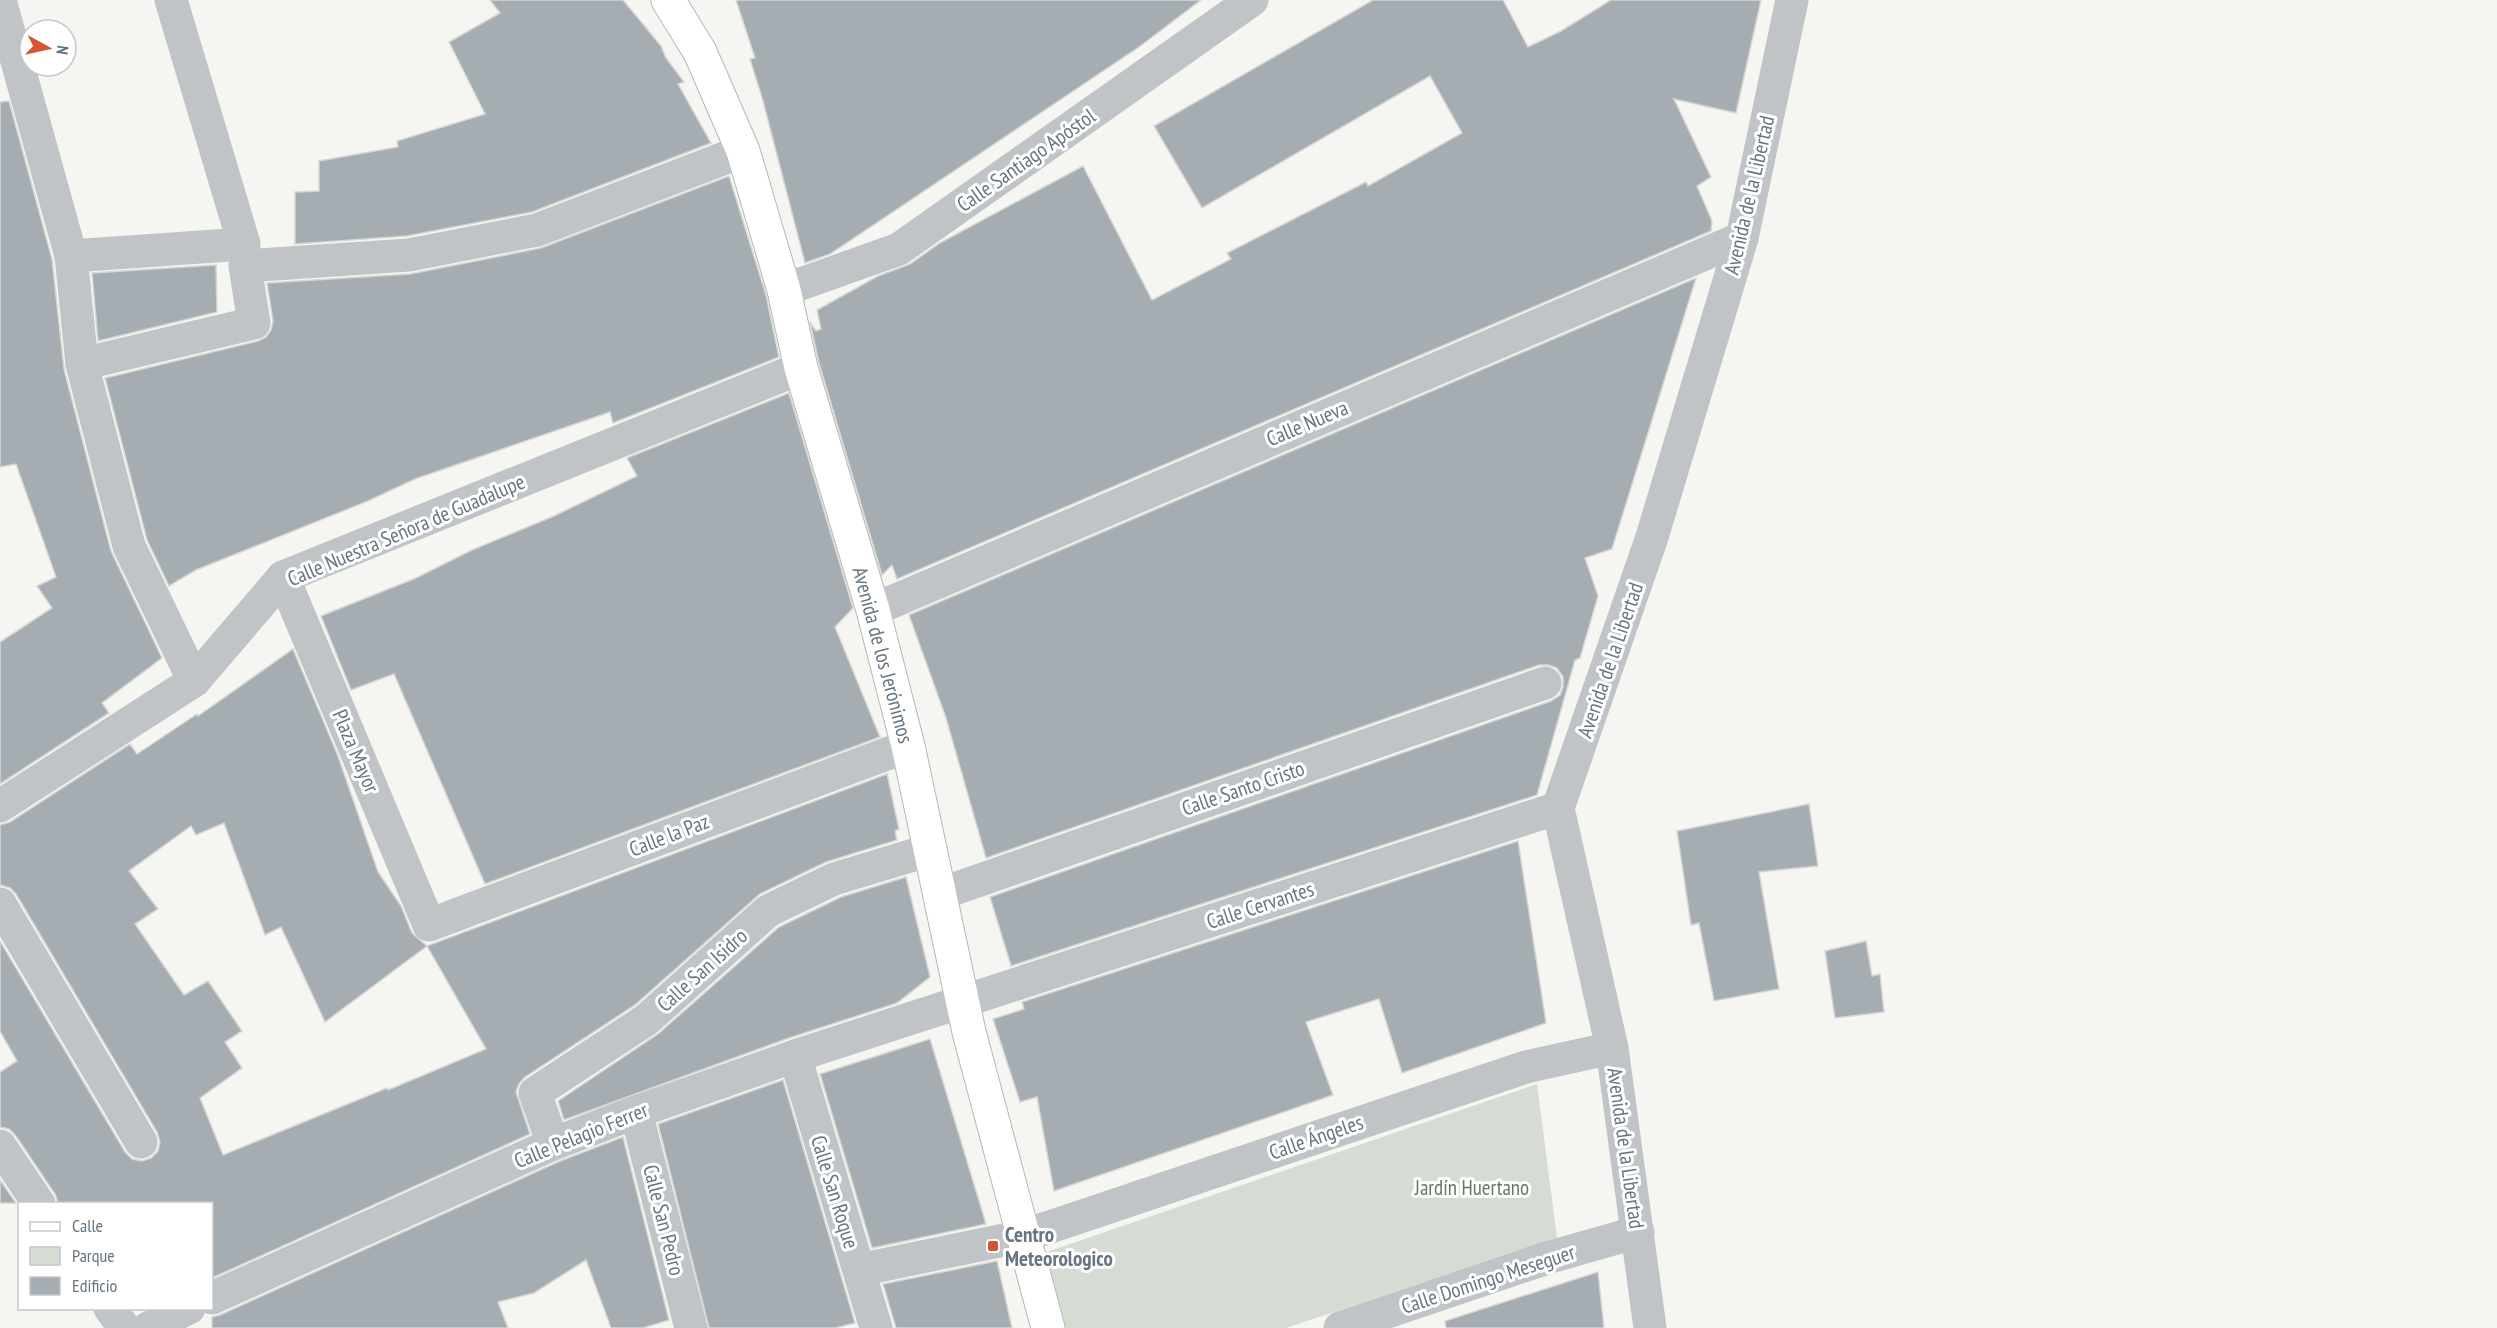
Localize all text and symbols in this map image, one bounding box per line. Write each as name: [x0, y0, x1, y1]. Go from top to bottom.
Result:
north arrow: [18, 18, 78, 78]
text: N: [52, 44, 73, 56]
street label: Calle Santiago Apóstol: [952, 102, 1101, 218]
street label: Avenida de la Libertad: [1718, 113, 1780, 277]
street label: Calle Nueva: [1262, 394, 1352, 452]
street label: Calle Nuestra Señora de Guadalupe: [283, 468, 529, 592]
street label: Avenida de los Jerónimos: [846, 564, 920, 746]
street label: Avenida de la Libertad: [1571, 579, 1649, 741]
street label: Plaza Mayor: [326, 705, 386, 797]
street label: Calle Santo Cristo: [1178, 754, 1308, 822]
street label: Calle la Paz: [625, 807, 713, 863]
street label: Calle Cervantes: [1203, 875, 1317, 935]
street label: Calle San Isidro: [651, 922, 753, 1018]
street label: Avenida de la Libertad: [1601, 1066, 1651, 1230]
street label: Calle Pelagio Ferrer: [510, 1096, 652, 1174]
street label: Calle Ángeles: [1265, 1108, 1367, 1166]
street label: Calle San Roque: [805, 1132, 865, 1252]
street label: Calle San Pedro: [637, 1162, 691, 1278]
park label: Jardín Huertano: [1414, 1174, 1529, 1201]
legend: [18, 1202, 213, 1310]
text: Calle: [72, 1214, 103, 1237]
place label: Centro Meteorologico: [1005, 1221, 1113, 1272]
street label: Calle Domingo Meseguer: [1398, 1238, 1579, 1320]
marker: Centro Meteorologico: [986, 1239, 1000, 1253]
text: Parque: [72, 1244, 115, 1267]
text: Edificio: [72, 1274, 118, 1297]

